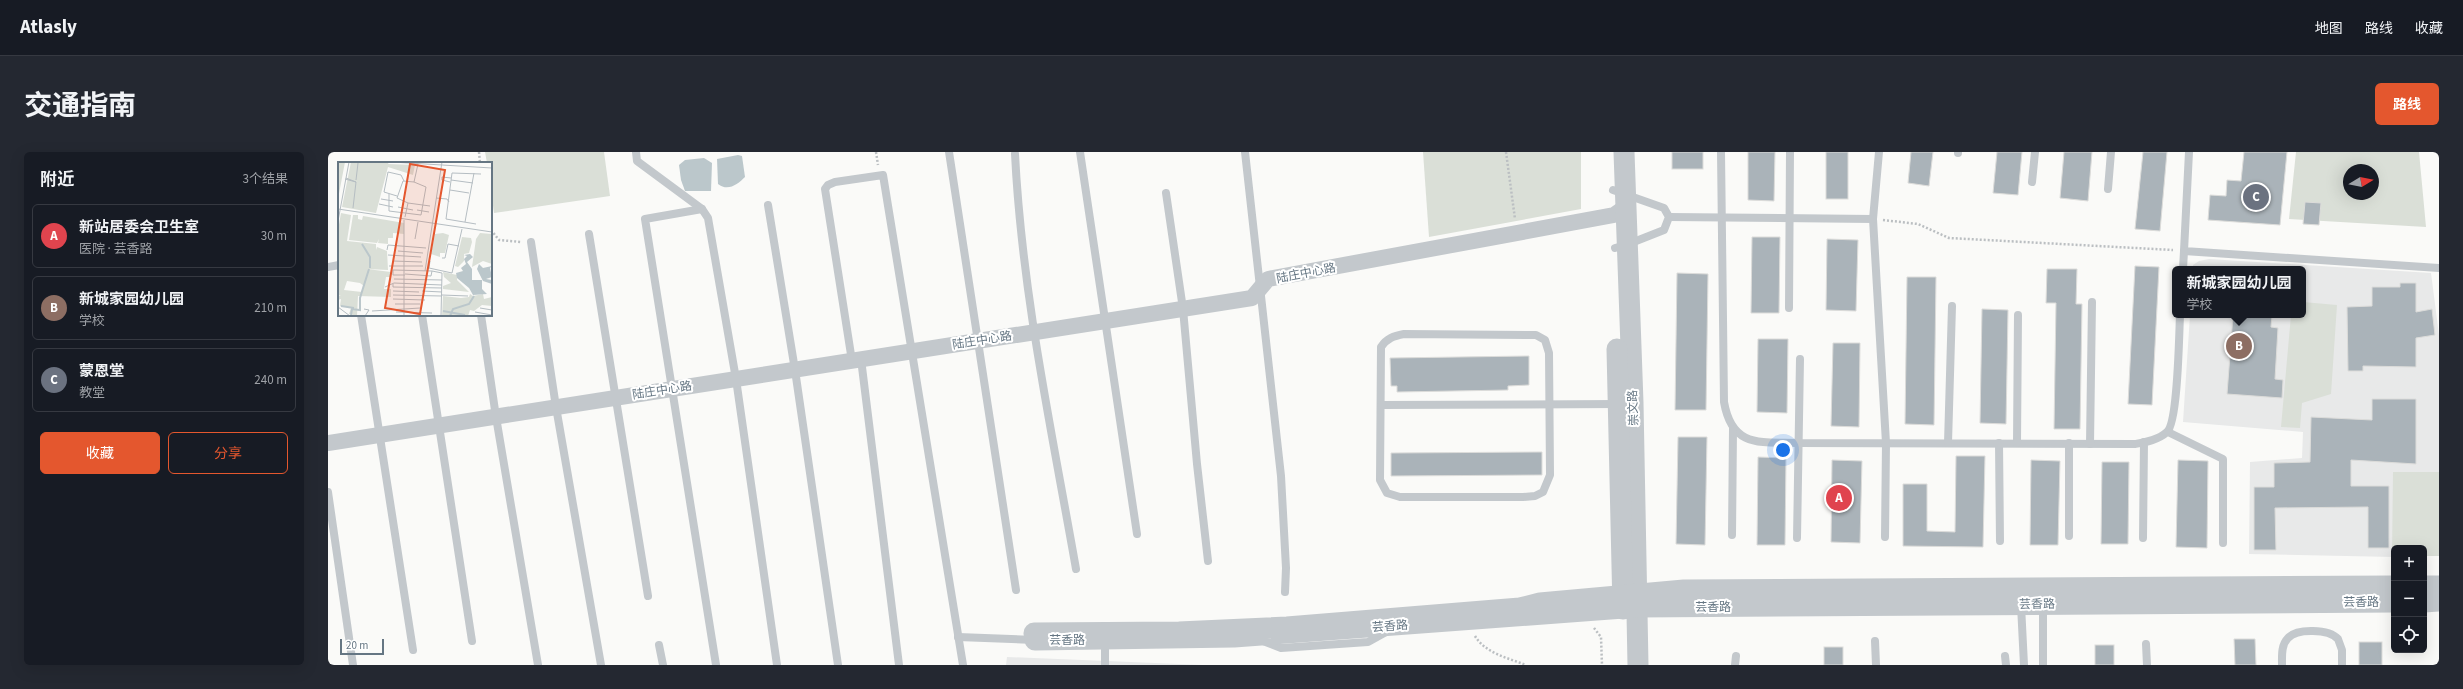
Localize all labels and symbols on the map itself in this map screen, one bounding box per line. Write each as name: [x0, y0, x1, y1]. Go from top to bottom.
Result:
inset map: [338, 162, 492, 316]
north arrow: [2343, 164, 2379, 200]
pin: C: [2243, 182, 2269, 212]
street label: 陆庄中心路: [1275, 259, 1337, 288]
street label: 陆庄中心路: [951, 327, 1013, 354]
pin: B: [2226, 331, 2252, 361]
street label: 陆庄中心路: [631, 377, 693, 404]
street label: 崇文路: [1624, 390, 1643, 426]
your location: [1773, 440, 1793, 460]
pin: A: [1826, 483, 1852, 513]
street label: 芸香路: [2343, 594, 2379, 611]
street label: 芸香路: [2019, 596, 2055, 613]
street label: 芸香路: [1695, 599, 1731, 616]
street label: 芸香路: [1371, 617, 1409, 636]
street label: 芸香路: [1049, 632, 1085, 649]
scale bar: [340, 637, 384, 656]

